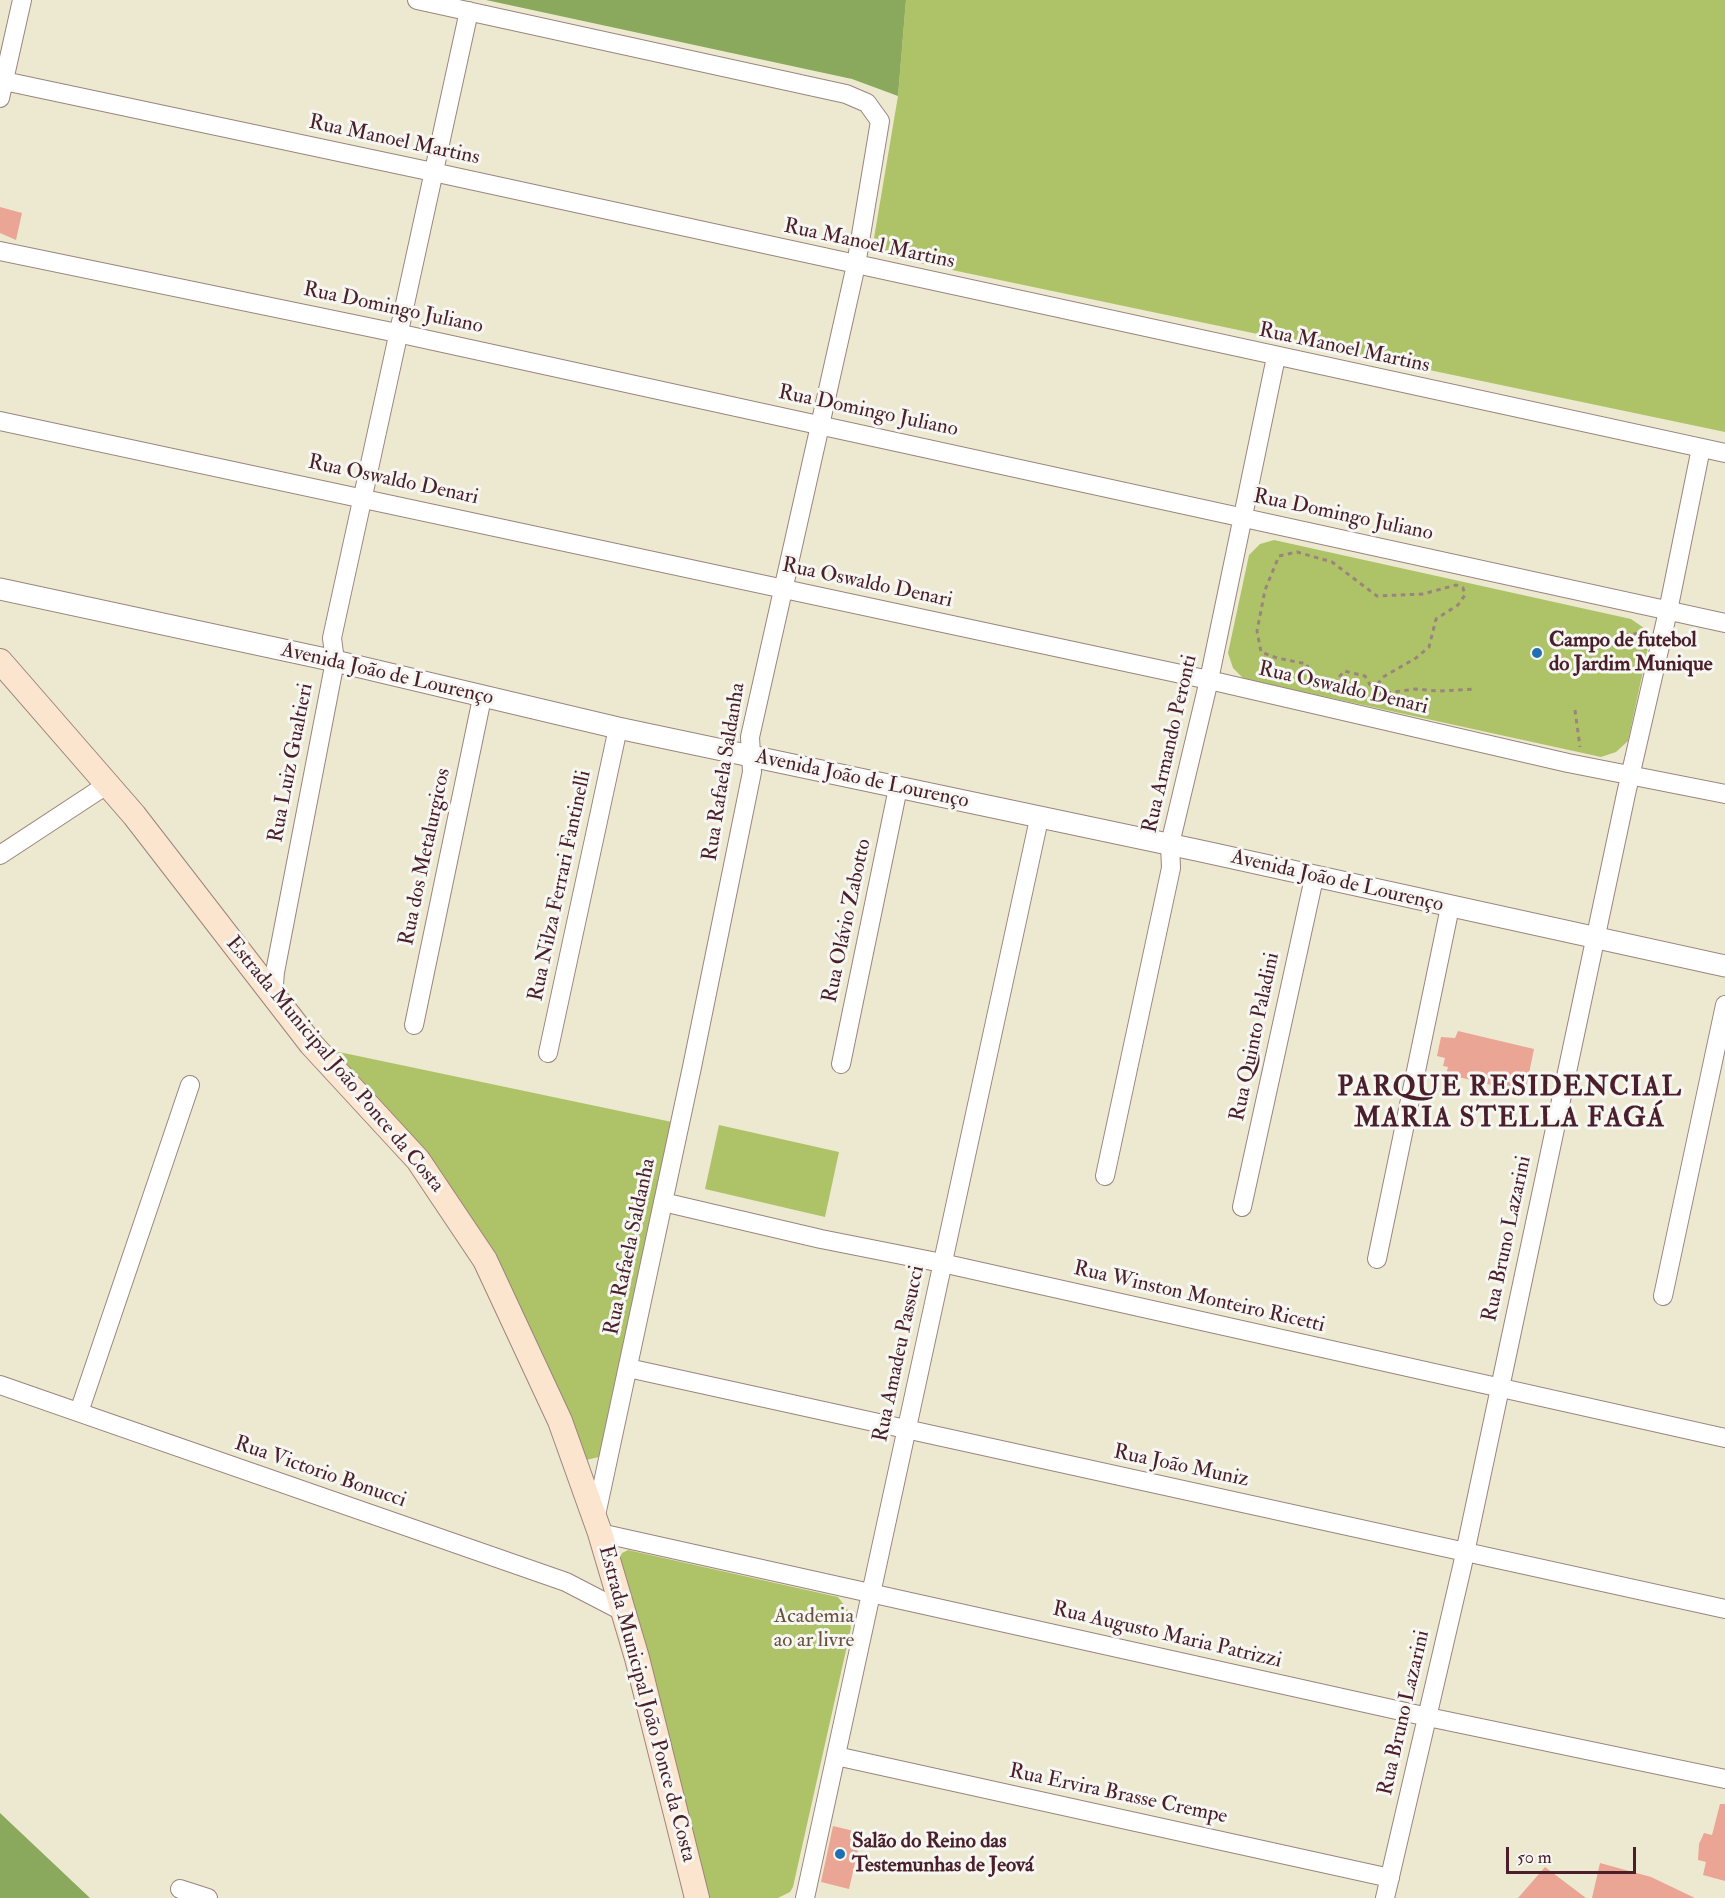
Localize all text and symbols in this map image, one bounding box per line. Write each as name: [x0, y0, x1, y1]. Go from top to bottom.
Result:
street label: Rua Manoel Martins: [306, 111, 482, 171]
street label: Rua Manoel Martins: [781, 215, 957, 275]
street label: Rua Domingo Juliano: [301, 278, 485, 340]
street label: Rua Manoel Martins: [1256, 319, 1432, 379]
street label: Rua Domingo Juliano: [776, 381, 960, 443]
street label: Rua Oswaldo Denari: [306, 451, 480, 511]
street label: Rua Domingo Juliano: [1251, 485, 1435, 547]
street label: Rua Oswaldo Denari: [780, 554, 954, 614]
place label: Campo de futebol do Jardim Munique: [1549, 628, 1713, 678]
street label: Avenida João de Lourenço: [278, 638, 496, 712]
marker: Campo de futebol do Jardim Munique: [1530, 646, 1544, 660]
street label: Rua Armando Peronti: [1138, 653, 1204, 835]
street label: Rua Oswaldo Denari: [1256, 657, 1430, 721]
street label: Rua Luiz Gualtieri: [264, 681, 320, 845]
street label: Rua Rafaela Saldanha: [698, 681, 752, 863]
street label: Avenida João de Lourenço: [753, 745, 971, 815]
street label: Rua dos Metalurgicos: [395, 766, 457, 948]
street label: Rua Nilza Ferrari Fantinelli: [524, 768, 598, 1004]
street label: Rua Olávio Zabotto: [818, 837, 878, 1005]
street label: Avenida João de Lourenço: [1228, 845, 1446, 919]
street label: Estrada Municipal João Ponce da Costa: [219, 932, 449, 1198]
street label: Rua Quinto Paladini: [1226, 950, 1286, 1124]
district label: PARQUE RESIDENCIAL MARIA STELLA FAGÁ: [1337, 1073, 1683, 1136]
street label: Rua Bruno Lazarini: [1478, 1154, 1538, 1324]
street label: Rua Rafaela Saldanha: [600, 1156, 662, 1338]
street label: Rua Winston Monteiro Ricetti: [1071, 1257, 1327, 1339]
street label: Rua Amadeu Passucci: [869, 1264, 931, 1444]
street label: Rua Victorio Bonucci: [231, 1432, 409, 1514]
street label: Rua João Muniz: [1111, 1440, 1251, 1494]
street label: Estrada Municipal João Ponce da Costa: [592, 1543, 700, 1865]
street label: Rua Augusto Maria Patrizzi: [1050, 1597, 1284, 1675]
park label: Academia ao ar livre: [774, 1604, 854, 1654]
street label: Rua Bruno Lazarini: [1374, 1628, 1436, 1798]
street label: Rua Ervira Brasse Crempe: [1007, 1760, 1229, 1830]
place label: Salão do Reino das Testemunhas de Jeová: [852, 1829, 1034, 1879]
scale bar: [1509, 1835, 1640, 1873]
text: 50 m: [1517, 1846, 1552, 1869]
marker: Salão do Reino das Testemunhas de Jeová: [833, 1847, 847, 1861]

